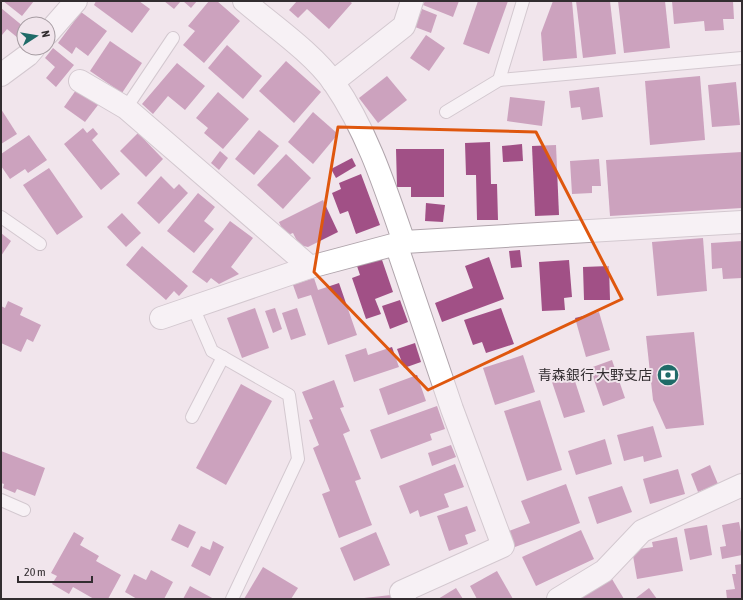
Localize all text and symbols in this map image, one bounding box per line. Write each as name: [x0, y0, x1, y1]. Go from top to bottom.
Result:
north arrow: [16, 16, 56, 56]
text: N: [39, 29, 52, 38]
bank icon: 青森銀行 大野支店: [655, 362, 681, 388]
place label: 青森銀行 大野支店: [538, 367, 652, 383]
scale bar: [18, 558, 92, 584]
text: 20 m: [24, 565, 46, 579]

